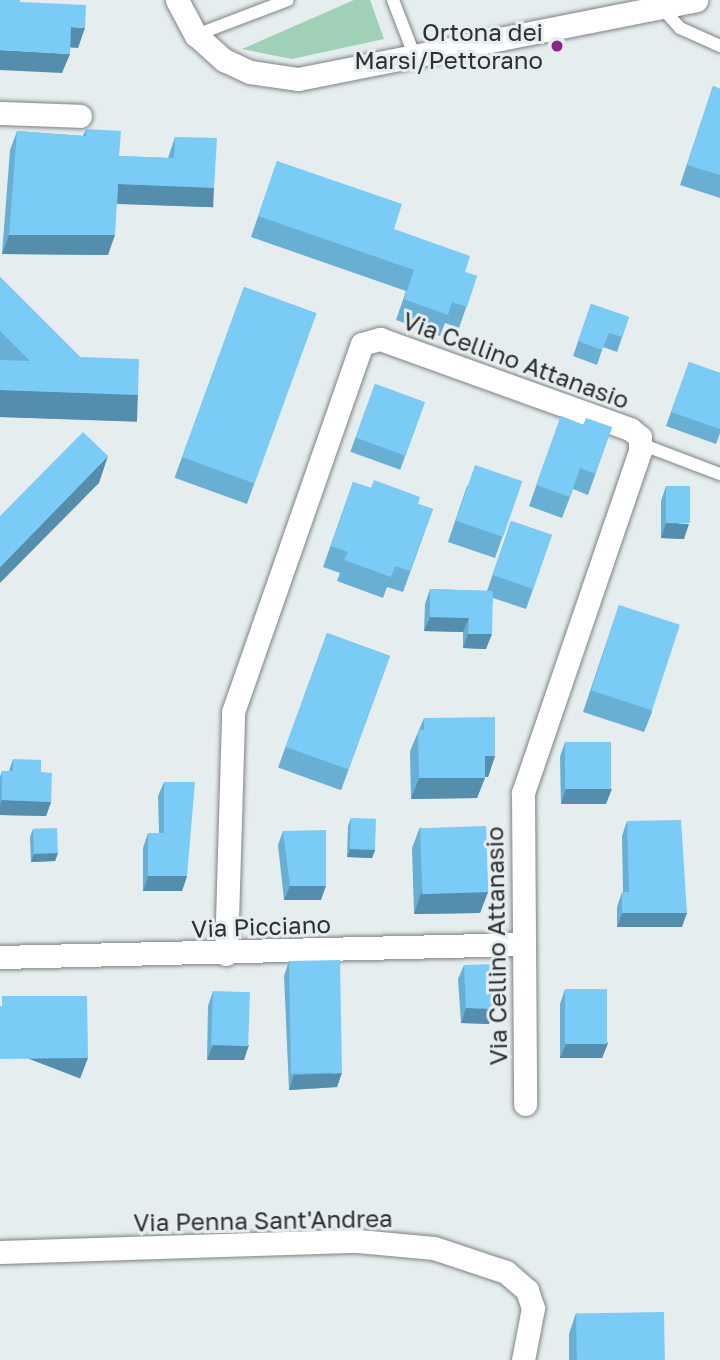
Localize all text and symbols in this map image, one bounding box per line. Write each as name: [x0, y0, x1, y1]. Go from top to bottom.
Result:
place label: Ortona dei Marsi/Pettorano: [354, 18, 543, 74]
marker: Ortona dei Marsi/Pettorano: [549, 38, 565, 54]
street label: Via Cellino Attanasio: [399, 306, 633, 414]
street label: Via Cellino Attanasio: [480, 826, 512, 1066]
street label: Via Picciano: [191, 909, 331, 943]
street label: Via Penna Sant'Andrea: [133, 1203, 393, 1237]

